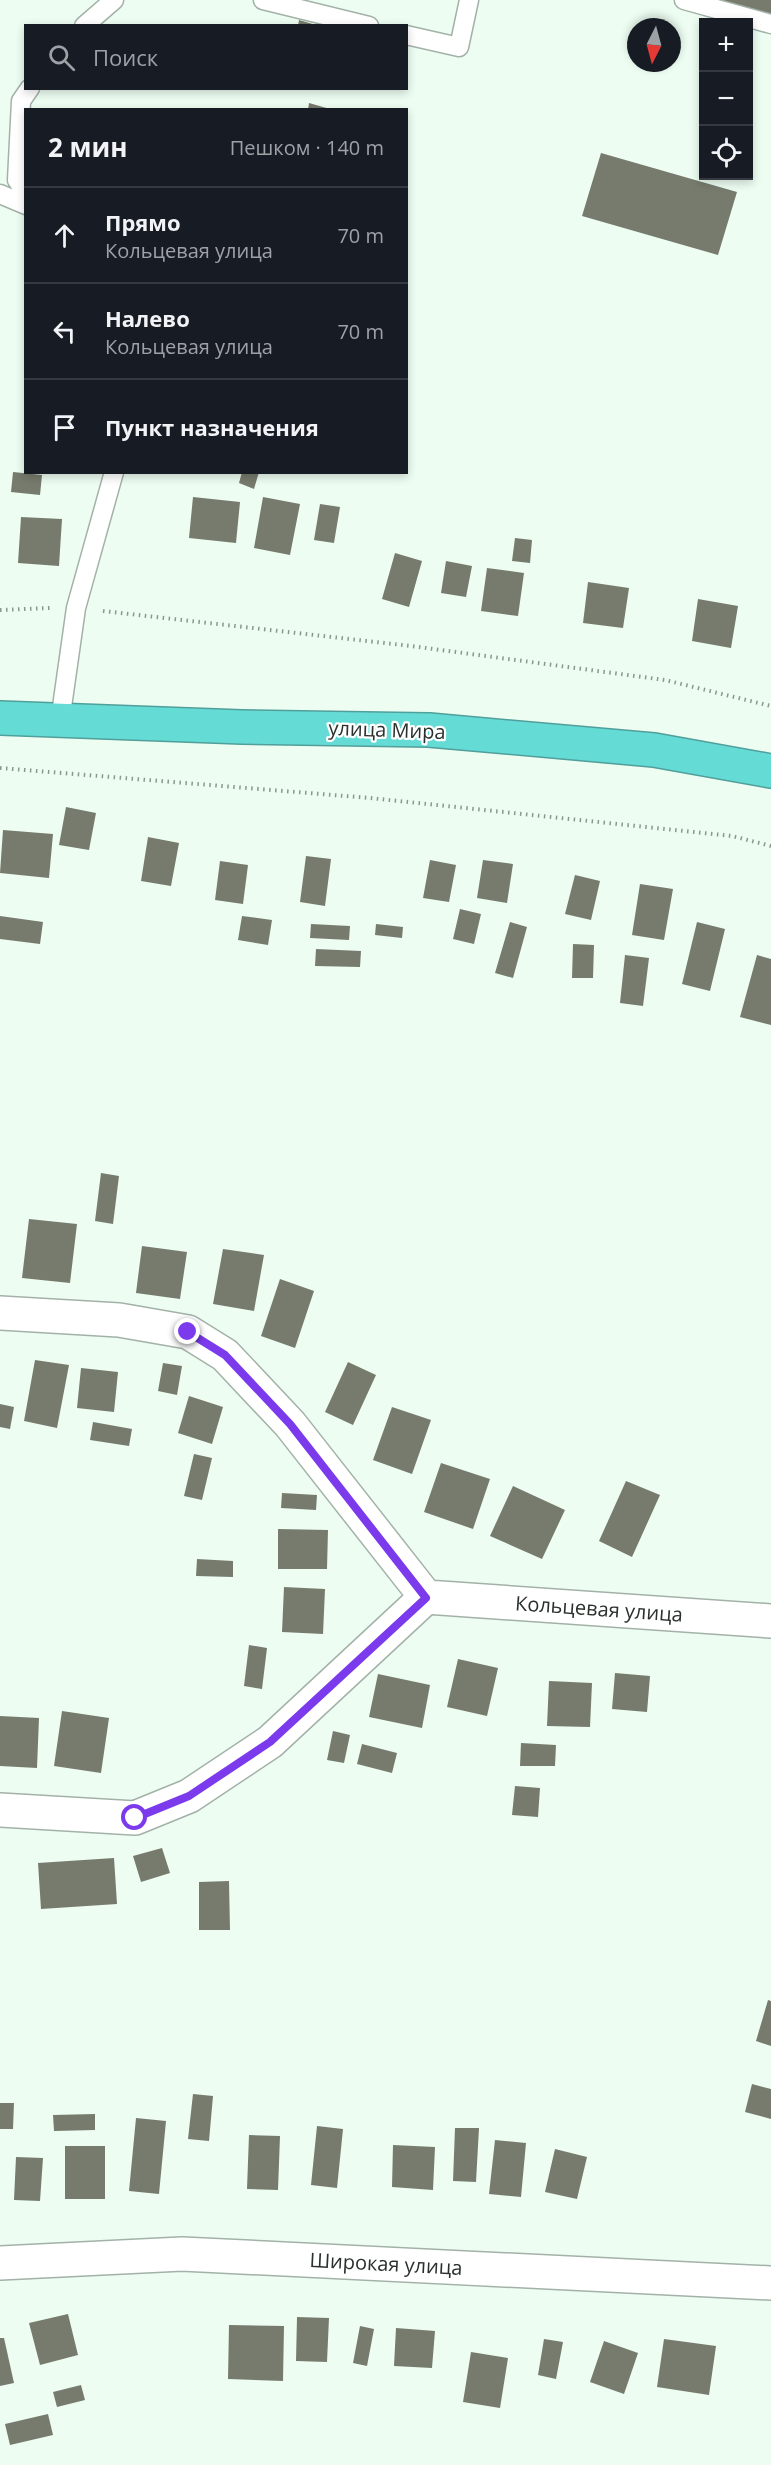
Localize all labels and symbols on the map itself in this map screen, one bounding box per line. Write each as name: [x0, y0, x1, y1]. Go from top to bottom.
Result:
north arrow: [627, 18, 681, 72]
street label: улица Мира: [328, 714, 446, 745]
route end: [174, 1318, 200, 1344]
street label: Кольцевая улица: [514, 1589, 684, 1628]
route start: [121, 1804, 147, 1830]
street label: Широкая улица: [309, 2246, 463, 2281]

